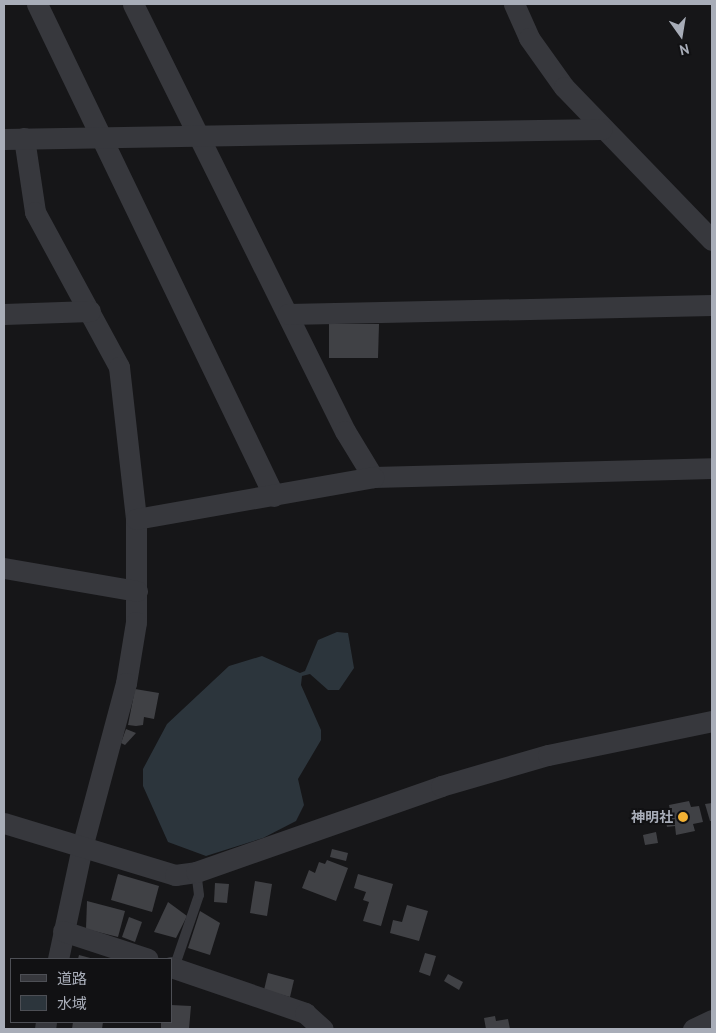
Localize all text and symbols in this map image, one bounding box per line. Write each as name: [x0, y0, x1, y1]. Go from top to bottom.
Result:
north arrow: [656, 10, 706, 60]
text: N: [678, 40, 691, 59]
place label: 神明社: [631, 809, 673, 825]
marker: 神明社: [677, 811, 689, 823]
legend: [10, 958, 172, 1023]
text: 道路: [57, 969, 87, 988]
text: 水域: [57, 994, 87, 1013]

